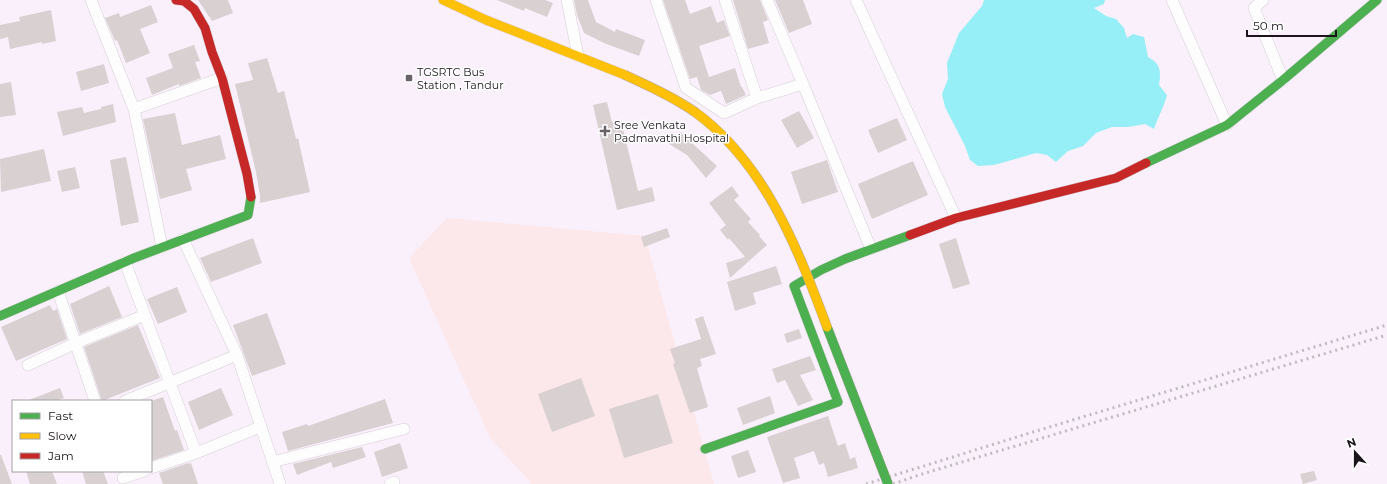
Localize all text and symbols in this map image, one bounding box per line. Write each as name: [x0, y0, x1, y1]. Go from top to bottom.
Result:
scale bar: [1247, 12, 1336, 38]
text: 50 m: [1253, 18, 1284, 33]
place label: TGSRTC Bus Station , Tandur: [417, 65, 504, 92]
marker: TGSRTC Bus Station , Tandur: [404, 73, 414, 83]
place label: Sree Venkata Padmavathi Hospital: [614, 118, 729, 145]
marker: Sree Venkata Padmavathi Hospital: [599, 125, 611, 137]
legend: [12, 400, 152, 472]
text: Fast: [48, 408, 73, 423]
text: Slow: [48, 428, 77, 443]
north arrow: [1335, 432, 1375, 472]
text: N: [1345, 435, 1358, 451]
text: Jam: [47, 448, 74, 463]

